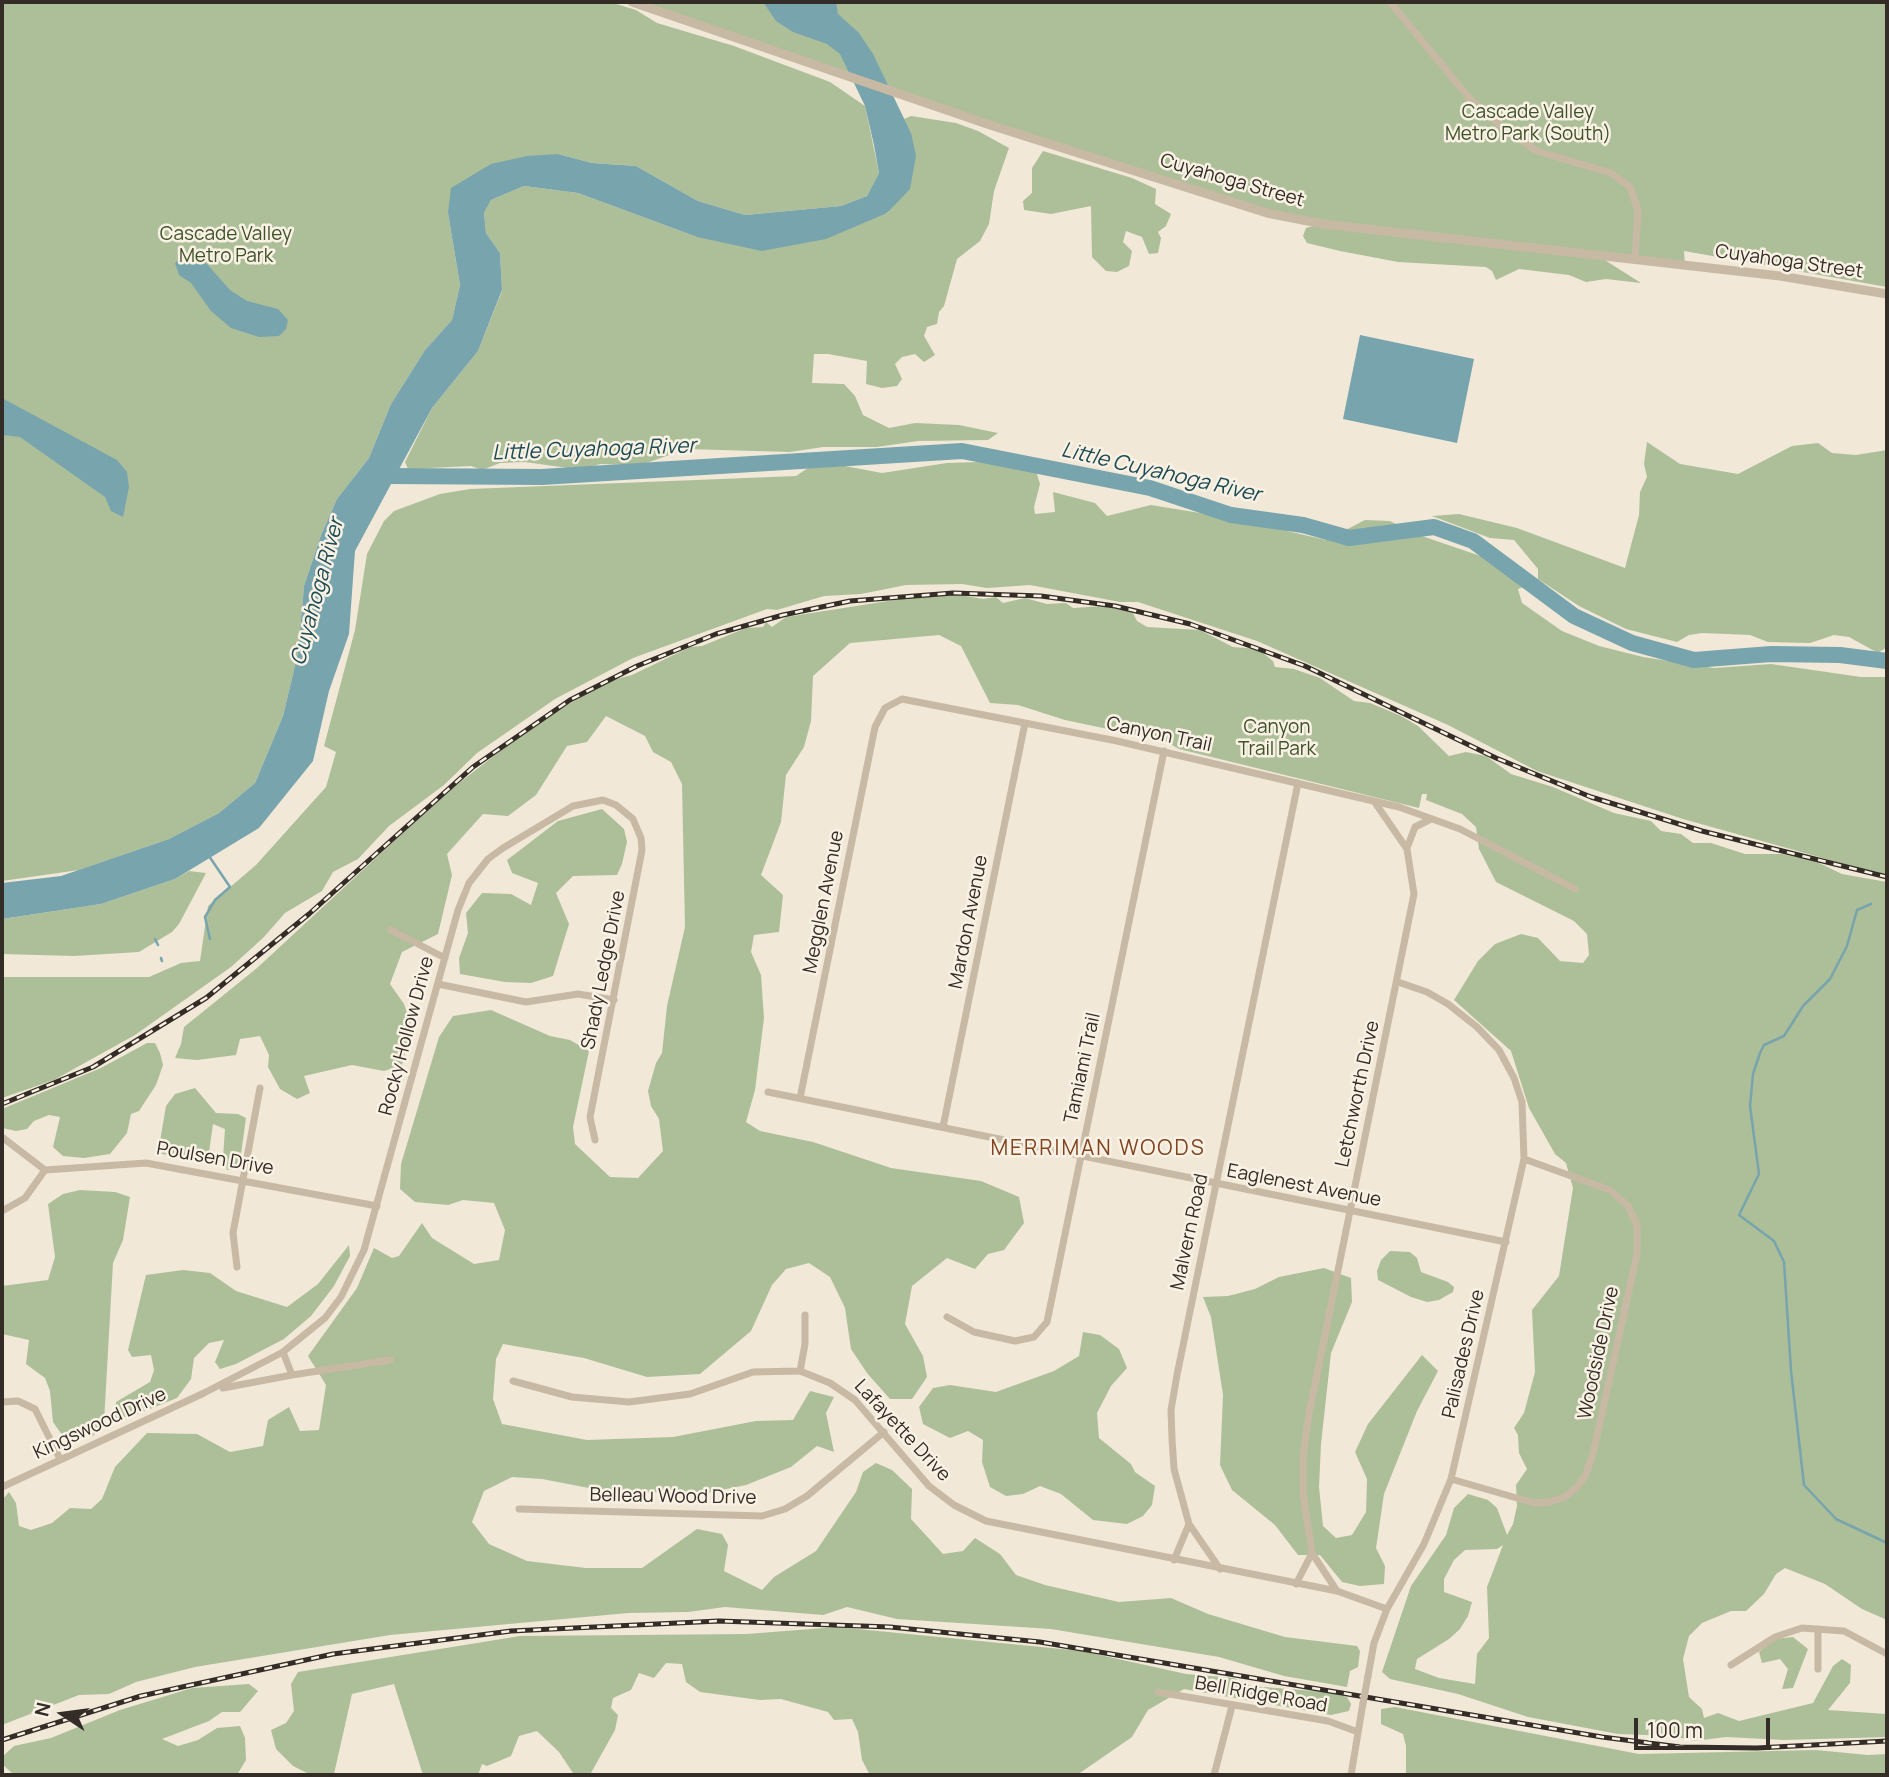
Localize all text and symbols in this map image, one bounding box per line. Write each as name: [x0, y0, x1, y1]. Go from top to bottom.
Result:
park label: Cascade Valley Metro Park (South): [1445, 102, 1611, 146]
street label: Cuyahoga Street: [1157, 150, 1307, 212]
park label: Cascade Valley Metro Park: [160, 224, 292, 268]
street label: Cuyahoga Street: [1714, 240, 1864, 284]
water label: Little Cuyahoga River: [492, 434, 696, 466]
water label: Little Cuyahoga River: [1059, 438, 1263, 508]
water label: Cuyahoga River: [286, 516, 350, 668]
street label: Canyon Trail: [1104, 713, 1214, 757]
park label: Canyon Trail Park: [1238, 717, 1316, 761]
street label: Megglen Avenue: [799, 829, 849, 975]
street label: Mardon Avenue: [945, 853, 993, 991]
street label: Shady Ledge Drive: [577, 889, 631, 1051]
street label: Rocky Hollow Drive: [375, 954, 439, 1118]
street label: Tamiami Trail: [1060, 1011, 1106, 1125]
street label: Letchworth Drive: [1331, 1019, 1385, 1169]
district label: MERRIMAN WOODS: [992, 1136, 1204, 1162]
street label: Poulsen Drive: [155, 1137, 275, 1181]
street label: Eaglenest Avenue: [1225, 1160, 1383, 1212]
street label: Malvern Road: [1167, 1172, 1213, 1292]
street label: Woodside Drive: [1574, 1284, 1624, 1422]
street label: Palisades Drive: [1438, 1287, 1490, 1421]
street label: Lafayette Drive: [849, 1375, 955, 1487]
street label: Kingswood Drive: [30, 1383, 170, 1465]
street label: Belleau Wood Drive: [589, 1484, 757, 1510]
street label: Bell Ridge Road: [1193, 1672, 1329, 1718]
north arrow: [28, 1679, 98, 1749]
text: N: [28, 1700, 57, 1719]
scale bar: [1637, 1704, 1773, 1748]
text: 100 m: [1647, 1716, 1703, 1744]

